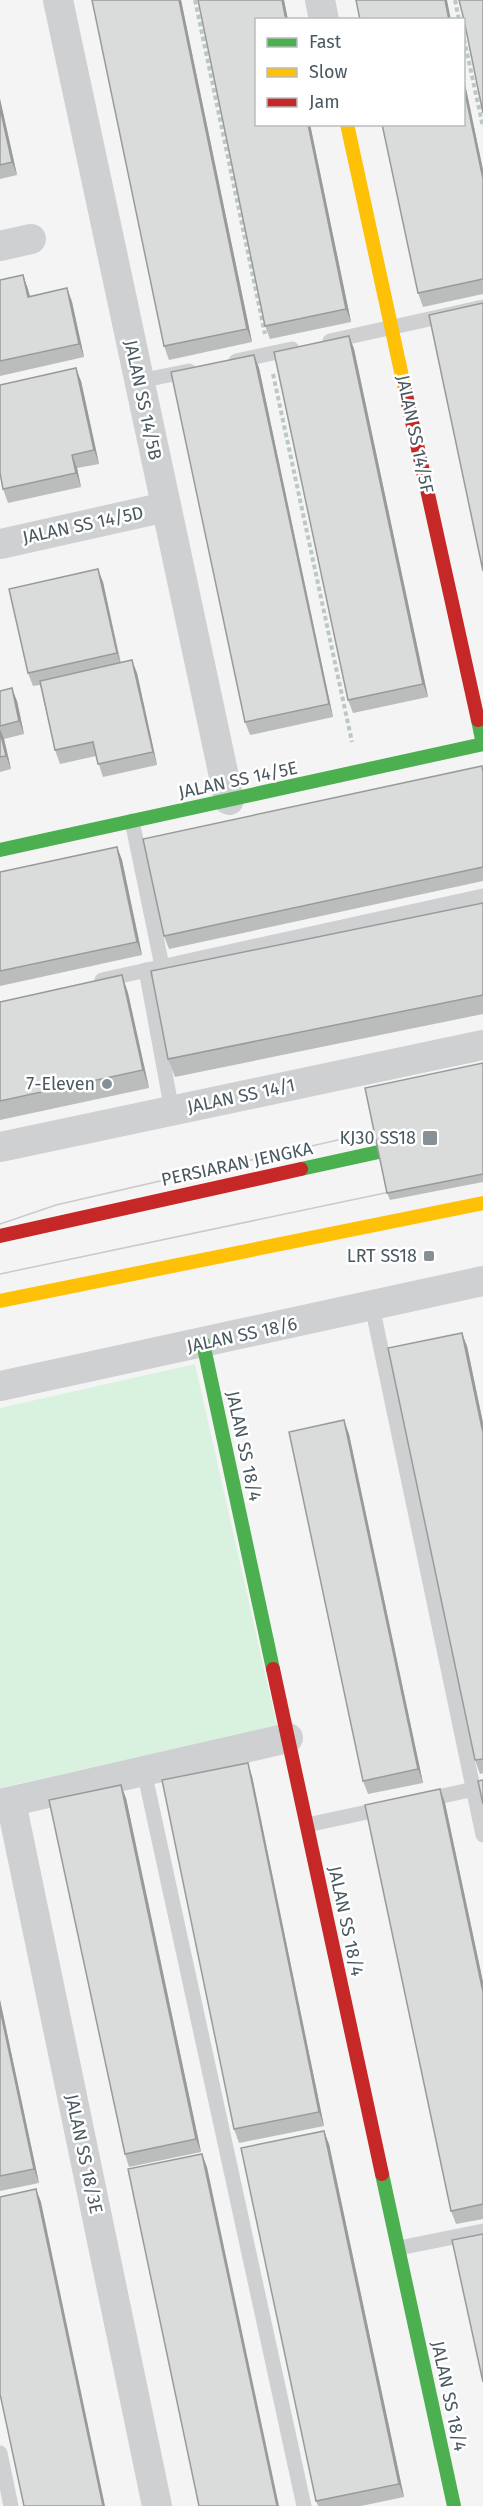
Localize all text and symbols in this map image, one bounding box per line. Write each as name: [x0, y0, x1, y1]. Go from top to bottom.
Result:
legend: [255, 18, 465, 126]
text: Fast: [309, 31, 342, 53]
text: Slow: [309, 61, 348, 83]
text: Jam: [309, 91, 340, 113]
street label: JALAN SS 14/5B: [120, 338, 166, 462]
street label: JALAN SS 14/5F: [392, 373, 438, 495]
street label: JALAN SS 14/5D: [21, 501, 145, 549]
street label: JALAN SS 14/5E: [177, 757, 299, 803]
place label: 7-Eleven: [26, 1073, 95, 1095]
street label: JALAN SS 14/1: [185, 1074, 297, 1118]
marker: 7-Eleven: [100, 1077, 114, 1091]
place label: KJ30 SS18: [340, 1127, 416, 1149]
marker: KJ30 SS18: [421, 1129, 439, 1147]
street label: PERSIARAN JENGKA: [159, 1137, 315, 1191]
place label: LRT SS18: [347, 1245, 417, 1267]
marker: LRT SS18: [422, 1249, 436, 1263]
street label: JALAN SS 18/6: [185, 1313, 299, 1357]
street label: JALAN SS 18/4: [222, 1389, 266, 1504]
street label: JALAN SS 18/4: [324, 1864, 368, 1979]
street label: JALAN SS 18/3E: [61, 2092, 107, 2216]
street label: JALAN SS 18/4: [427, 2339, 471, 2454]

